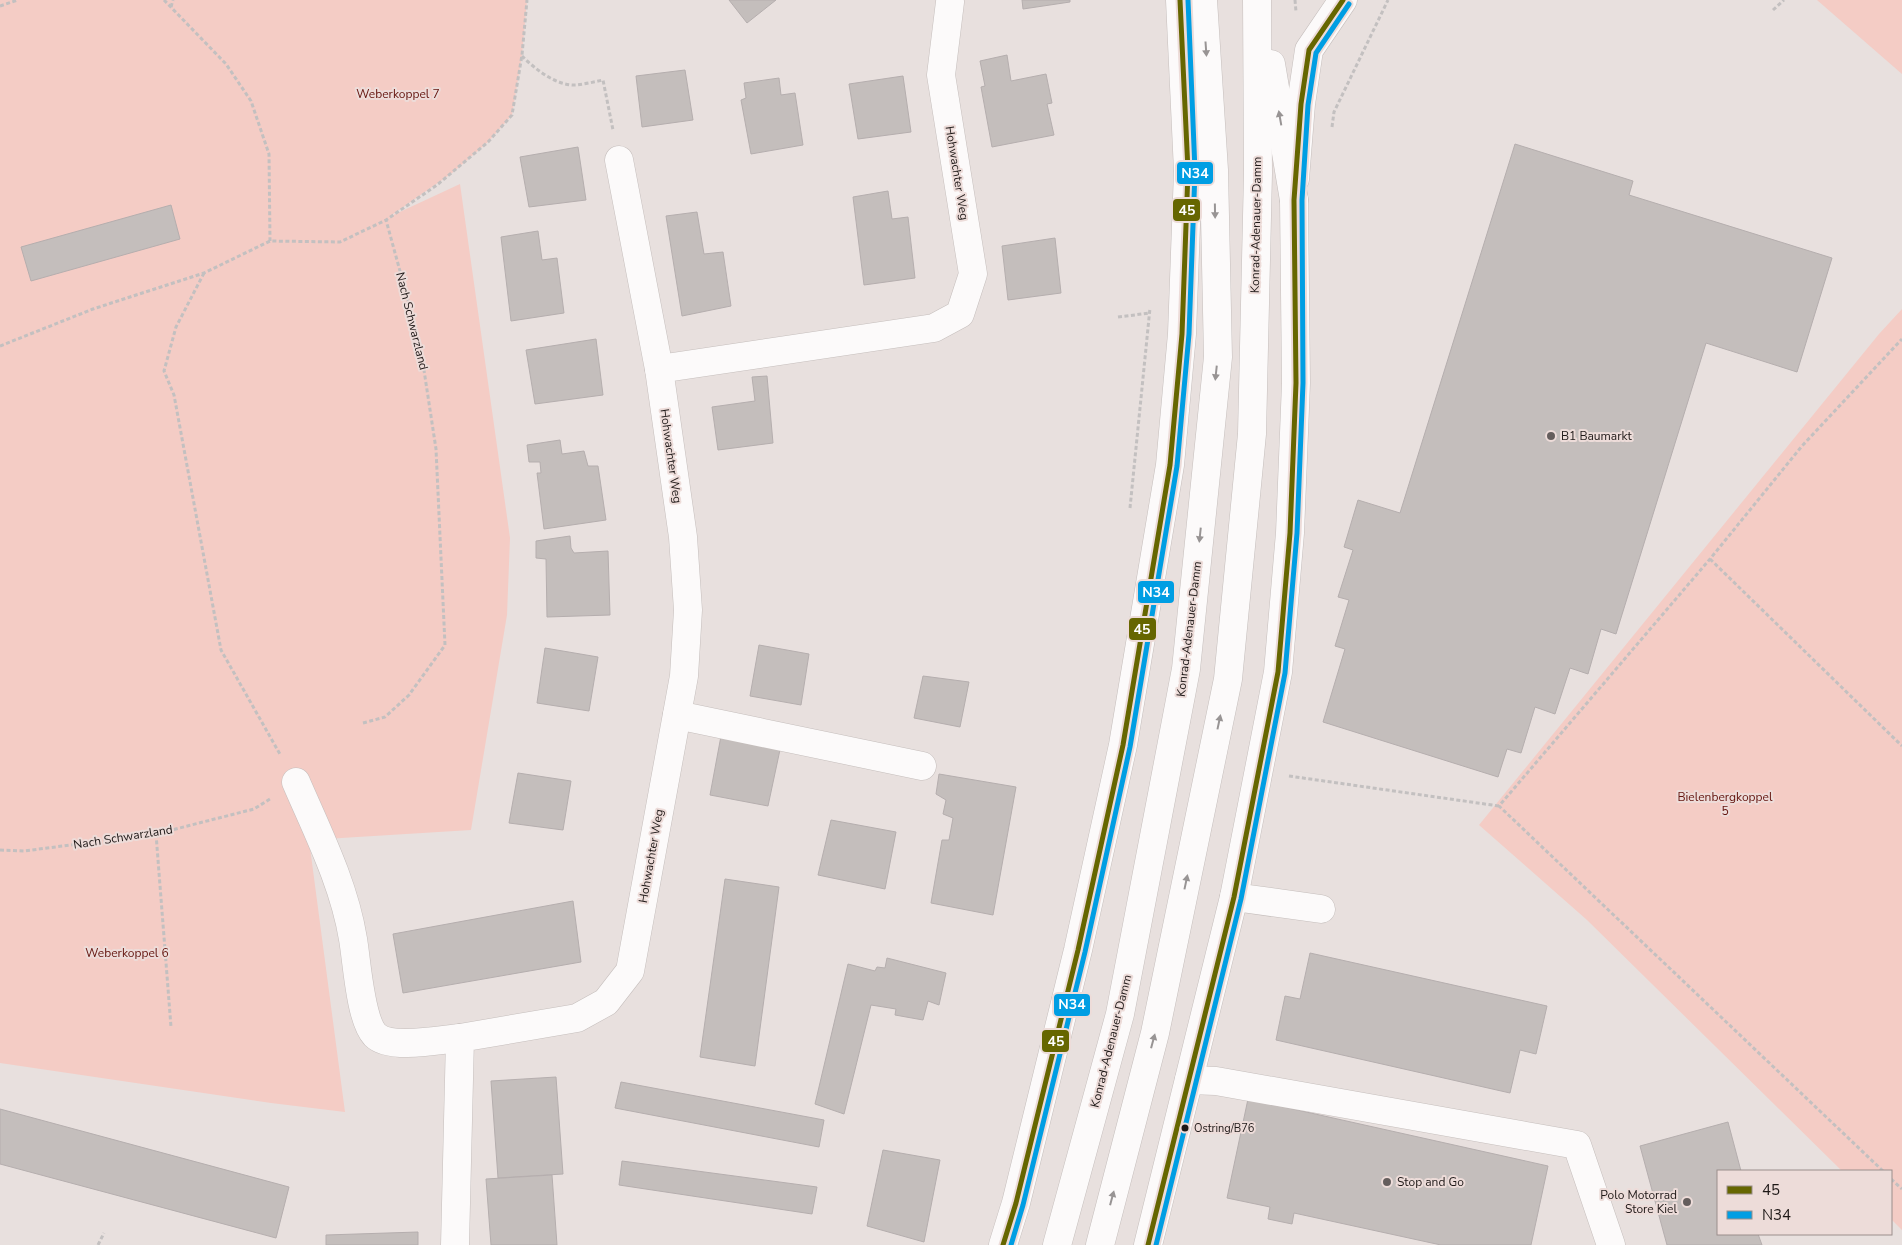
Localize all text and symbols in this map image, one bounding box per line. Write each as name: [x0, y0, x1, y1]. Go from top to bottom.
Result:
one-way arrow: [1203, 41, 1211, 57]
park label: Weberkoppel 7: [356, 86, 440, 102]
one-way arrow: [1275, 109, 1283, 125]
street label: Hohwachter Weg: [942, 125, 972, 221]
street label: Konrad-Adenauer-Damm: [1247, 157, 1265, 293]
line badge: N34: [1176, 161, 1214, 185]
text: N34: [1181, 164, 1209, 183]
line badge: 45: [1172, 198, 1201, 222]
text: 45: [1179, 201, 1195, 220]
one-way arrow: [1211, 203, 1219, 219]
street label: Nach Schwarzland: [392, 270, 432, 372]
one-way arrow: [1212, 366, 1220, 382]
street label: Hohwachter Weg: [656, 408, 686, 504]
place label: B1 Baumarkt: [1561, 428, 1632, 444]
marker: B1 Baumarkt: [1545, 430, 1557, 442]
one-way arrow: [1196, 527, 1204, 543]
street label: Konrad-Adenauer-Damm: [1173, 560, 1205, 698]
line badge: N34: [1137, 580, 1175, 604]
text: N34: [1142, 583, 1170, 602]
line badge: 45: [1128, 617, 1157, 641]
text: 45: [1134, 620, 1150, 639]
one-way arrow: [1215, 715, 1223, 730]
park label: Bielenbergkoppel 5: [1677, 789, 1773, 819]
street label: Hohwachter Weg: [635, 808, 667, 904]
street label: Nach Schwarzland: [72, 821, 174, 853]
one-way arrow: [1182, 874, 1190, 889]
park label: Weberkoppel 6: [85, 945, 169, 961]
street label: Konrad-Adenauer-Damm: [1087, 973, 1135, 1109]
line badge: N34: [1053, 993, 1091, 1017]
text: N34: [1058, 995, 1086, 1014]
line badge: 45: [1041, 1029, 1070, 1053]
text: 45: [1048, 1032, 1064, 1051]
one-way arrow: [1149, 1033, 1157, 1048]
place label: Ostring/B76: [1194, 1121, 1255, 1136]
marker: Ostring/B76: [1180, 1123, 1190, 1133]
legend: [1717, 1170, 1892, 1235]
place label: Stop and Go: [1397, 1174, 1464, 1190]
marker: Stop and Go: [1381, 1176, 1393, 1188]
text: 45: [1762, 1180, 1780, 1200]
place label: Polo Motorrad Store Kiel: [1600, 1187, 1677, 1217]
one-way arrow: [1108, 1190, 1116, 1205]
marker: Polo Motorrad Store Kiel: [1681, 1196, 1693, 1208]
text: N34: [1762, 1205, 1791, 1225]

